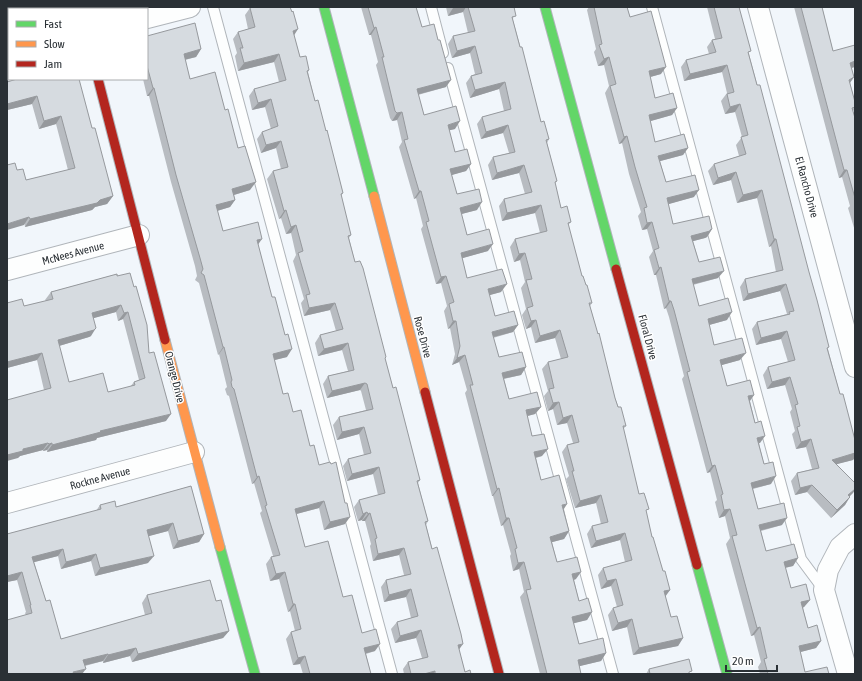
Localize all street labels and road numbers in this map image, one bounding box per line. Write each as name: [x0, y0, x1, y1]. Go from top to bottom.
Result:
street label: El Rancho Drive: [793, 155, 821, 219]
street label: McNees Avenue: [41, 239, 105, 267]
street label: Floral Drive: [636, 313, 660, 361]
street label: Rose Drive: [412, 315, 434, 359]
street label: Orange Drive: [163, 350, 187, 404]
street label: Rockne Avenue: [69, 464, 131, 492]

